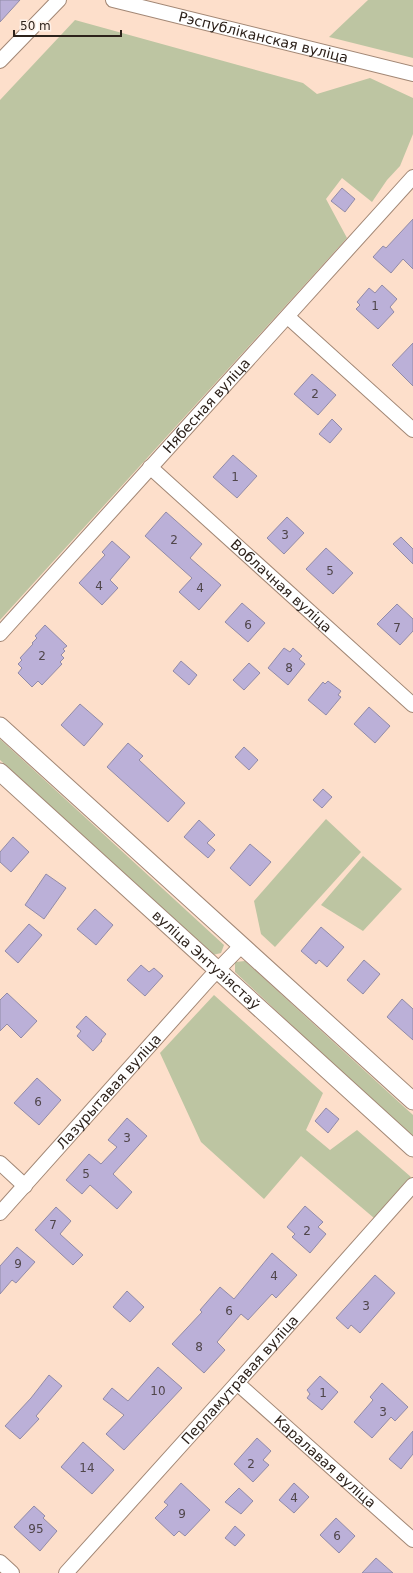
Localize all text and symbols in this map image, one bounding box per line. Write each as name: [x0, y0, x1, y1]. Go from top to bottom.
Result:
street label: Рэспубліканская вуліца: [177, 8, 350, 66]
scale bar: [14, 12, 121, 38]
text: 50 m: [20, 19, 51, 33]
house number: 1: [371, 299, 379, 313]
street label: Нябесная вуліца: [160, 355, 253, 456]
house number: 2: [311, 387, 319, 401]
house number: 1: [231, 470, 239, 484]
house number: 3: [281, 528, 289, 542]
house number: 2: [170, 533, 178, 547]
street label: Воблачная вуліца: [227, 536, 335, 636]
house number: 5: [326, 564, 334, 578]
house number: 4: [95, 579, 103, 593]
house number: 4: [196, 581, 204, 595]
house number: 6: [244, 618, 252, 632]
house number: 7: [393, 621, 401, 635]
house number: 2: [38, 649, 46, 663]
house number: 8: [285, 661, 293, 675]
street label: вуліца Энтузіястаў: [149, 907, 263, 1013]
street label: Лазурытавая вуліца: [53, 1031, 164, 1152]
house number: 6: [34, 1095, 42, 1109]
house number: 3: [123, 1131, 131, 1145]
house number: 5: [82, 1167, 90, 1181]
house number: 7: [49, 1218, 57, 1232]
house number: 2: [303, 1224, 311, 1238]
house number: 9: [14, 1257, 22, 1271]
house number: 4: [270, 1269, 278, 1283]
house number: 3: [362, 1299, 370, 1313]
house number: 6: [225, 1304, 233, 1318]
street label: Перламутравая вуліца: [178, 1312, 301, 1447]
house number: 8: [195, 1340, 203, 1354]
house number: 10: [150, 1384, 166, 1398]
house number: 1: [319, 1386, 327, 1400]
house number: 3: [379, 1405, 387, 1419]
street label: Каралавая вуліца: [271, 1412, 379, 1511]
house number: 2: [247, 1457, 255, 1471]
house number: 14: [79, 1461, 95, 1475]
house number: 4: [290, 1491, 298, 1505]
house number: 9: [178, 1507, 186, 1521]
house number: 95: [28, 1522, 44, 1536]
house number: 6: [333, 1529, 341, 1543]

